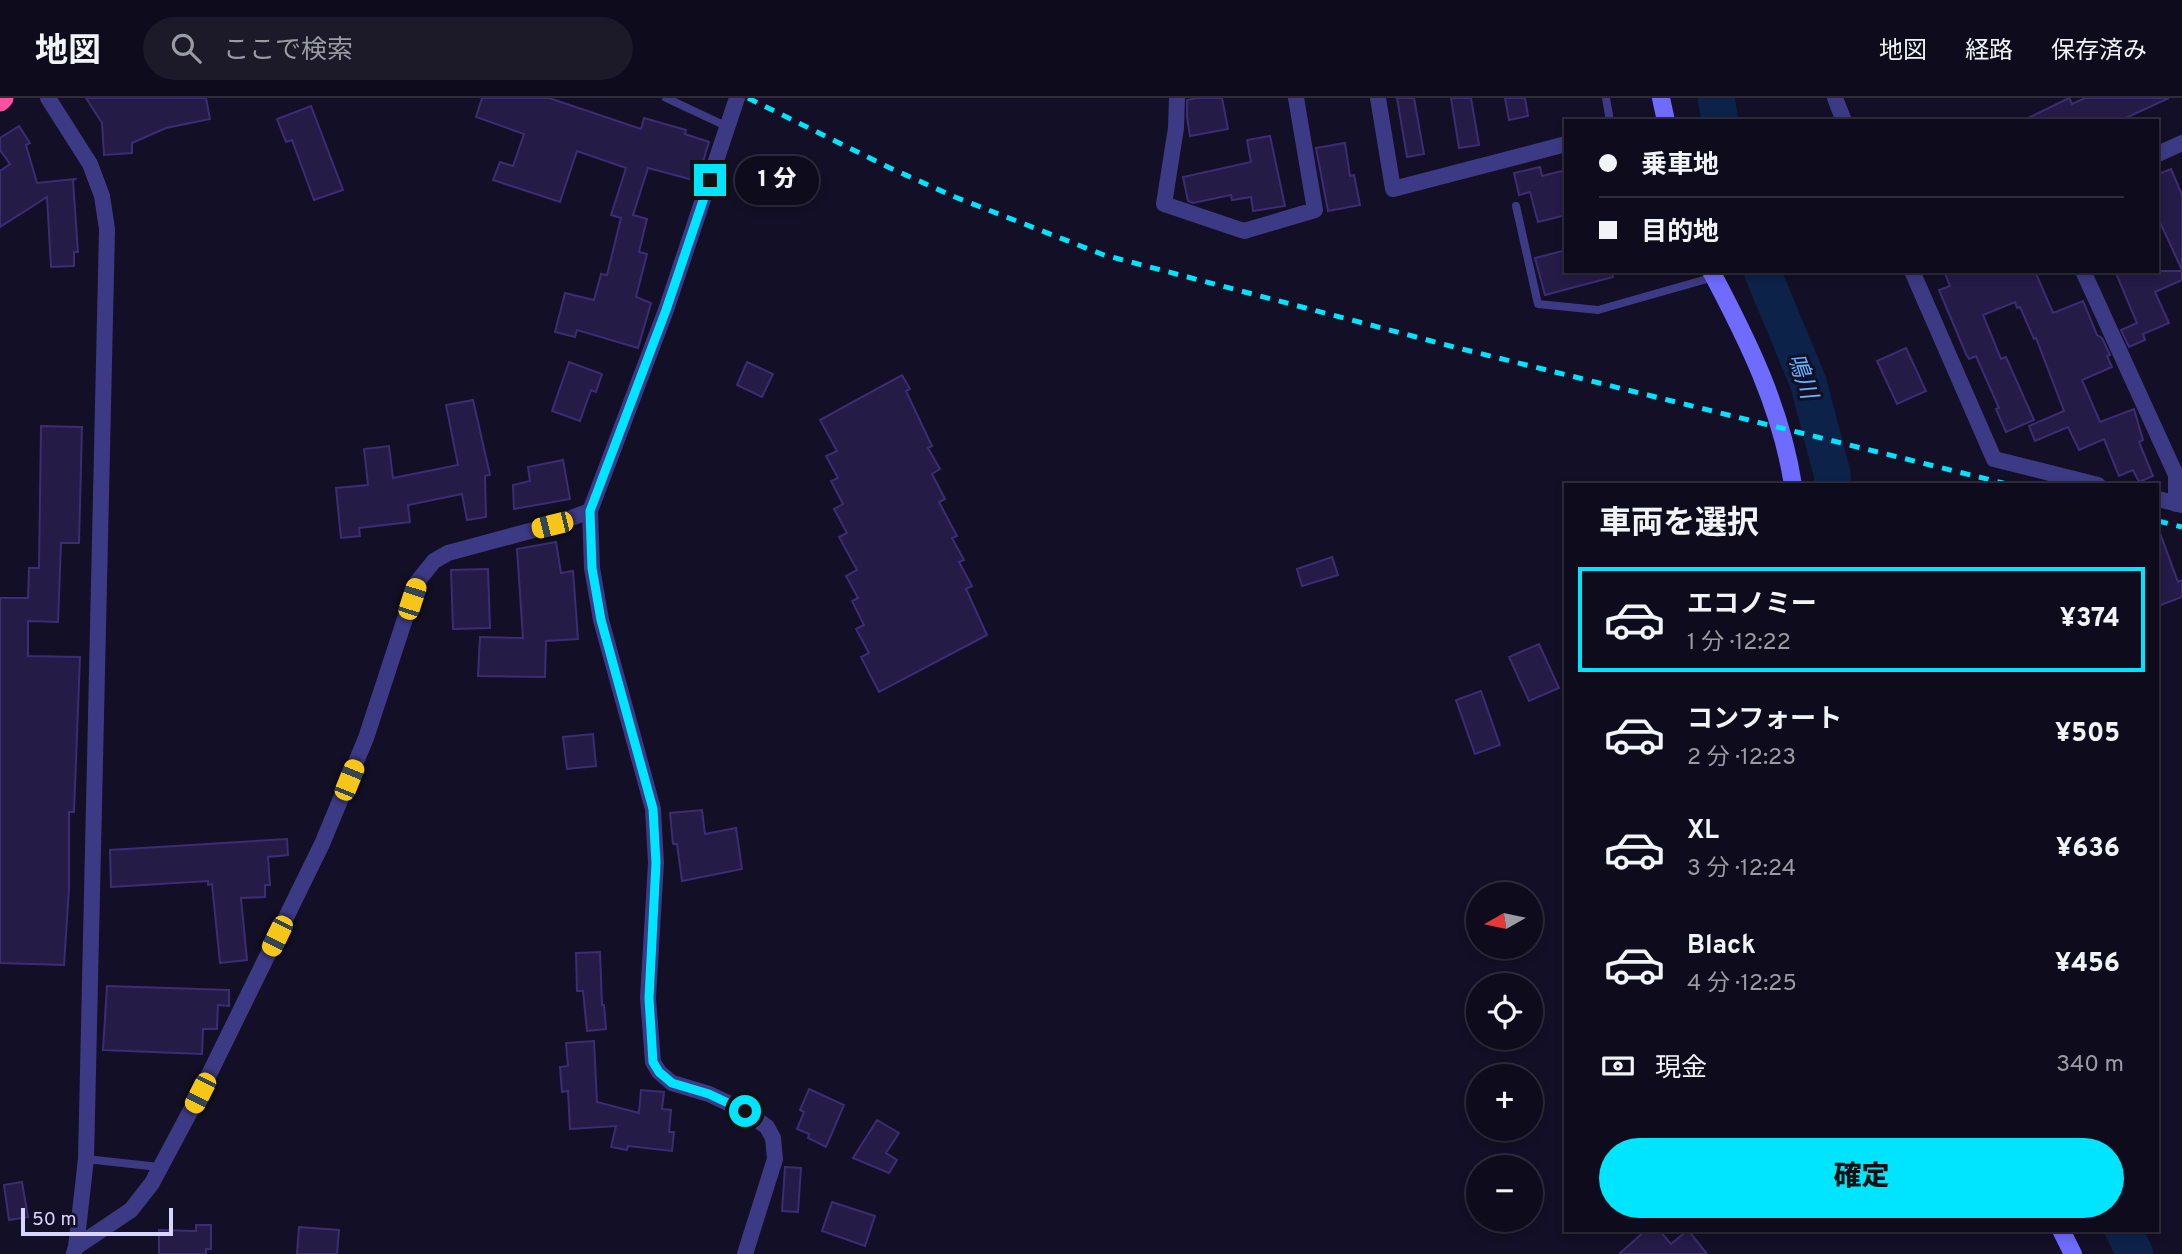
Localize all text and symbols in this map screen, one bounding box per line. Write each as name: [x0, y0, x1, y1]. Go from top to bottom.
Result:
search box: [143, 17, 633, 80]
icon: search: [167, 29, 205, 67]
text: 地図: [35, 32, 101, 74]
text: ここで検索: [223, 35, 353, 68]
text: 地図: [1879, 37, 1927, 67]
text: 経路: [1965, 37, 2013, 67]
text: 保存済み: [2051, 37, 2147, 67]
text: 乗車地: [1641, 150, 1719, 183]
callout: 1 分: [734, 155, 818, 204]
route end: [694, 164, 726, 196]
text: 1 分: [758, 166, 796, 195]
text: 目的地: [1641, 217, 1719, 250]
water label: 鳴川: [1779, 350, 1823, 406]
text: 車両を選択: [1599, 505, 1759, 545]
car: [530, 510, 575, 540]
car: [396, 576, 429, 622]
icon: car: [1603, 588, 1666, 651]
text: エコノミー: [1687, 589, 1817, 622]
text: ¥374: [2060, 603, 2120, 636]
text: 1 分 · 12:22: [1687, 629, 1791, 658]
icon: car: [1603, 703, 1666, 766]
text: コンフォート: [1687, 704, 1842, 737]
text: ¥505: [2055, 718, 2120, 751]
text: 2 分 · 12:23: [1687, 744, 1796, 773]
car: [332, 757, 367, 803]
text: XL: [1687, 815, 1719, 848]
icon: car: [1603, 818, 1666, 881]
text: ¥636: [2056, 833, 2120, 866]
text: 3 分 · 12:24: [1687, 855, 1796, 884]
north arrow: [1466, 882, 1544, 959]
map controls: [1466, 882, 1543, 1232]
car: [259, 913, 296, 959]
text: Black: [1687, 930, 1756, 963]
icon: car: [1603, 933, 1666, 996]
text: ¥456: [2055, 948, 2120, 981]
text: 4 分 · 12:25: [1687, 970, 1797, 999]
button: locate: [1466, 973, 1543, 1050]
icon: cash: [1599, 1047, 1637, 1085]
text: 340 m: [2056, 1051, 2124, 1080]
text: 現金: [1655, 1053, 1707, 1086]
button: +: [1466, 1064, 1543, 1141]
car: [182, 1070, 219, 1116]
route start: [729, 1095, 761, 1127]
button: 確定: [1599, 1138, 2124, 1218]
button: −: [1466, 1155, 1543, 1232]
scale bar: [21, 1205, 173, 1237]
text: 50 m: [32, 1208, 77, 1232]

